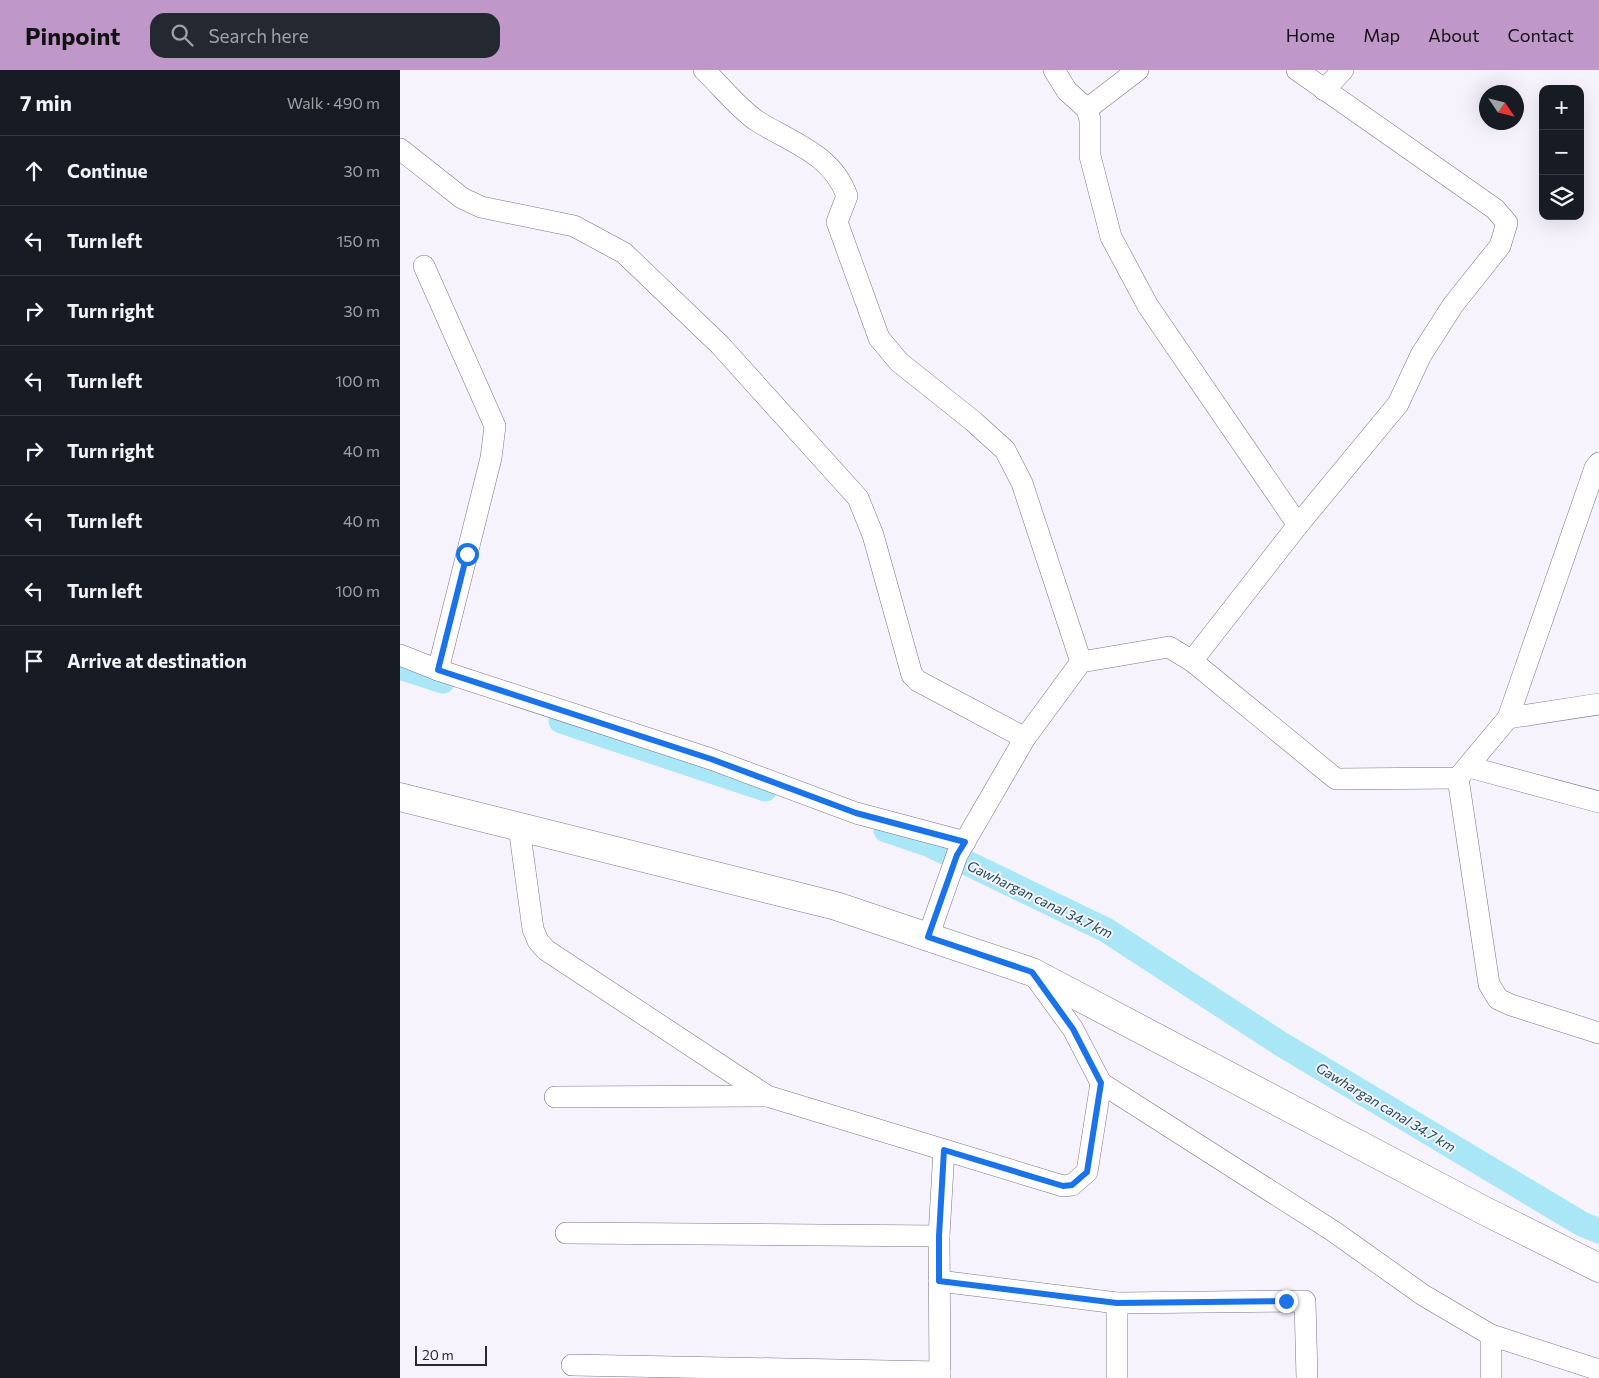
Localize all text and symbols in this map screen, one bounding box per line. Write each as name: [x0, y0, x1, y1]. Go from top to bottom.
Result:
search box: [150, 13, 500, 58]
text: Pinpoint: [25, 21, 120, 50]
icon: search: [168, 21, 196, 49]
text: Search here: [208, 24, 309, 47]
text: Home: [1286, 24, 1335, 46]
text: Map: [1363, 24, 1400, 46]
text: About: [1428, 24, 1480, 46]
text: Contact: [1508, 24, 1574, 46]
north arrow: [1479, 85, 1524, 130]
map controls: [1539, 85, 1584, 220]
button: +: [1539, 85, 1584, 130]
text: 7 min: [20, 90, 72, 115]
text: Walk · 490 m: [287, 93, 380, 112]
button: −: [1539, 130, 1584, 175]
icon: ahead: [20, 157, 48, 185]
text: Continue: [67, 159, 147, 182]
text: 30 m: [343, 161, 380, 180]
button: layers: [1539, 175, 1584, 220]
icon: left: [20, 227, 48, 255]
text: Turn left: [67, 229, 142, 252]
text: 150 m: [337, 231, 380, 250]
icon: right: [20, 297, 48, 325]
text: Turn right: [67, 299, 154, 322]
text: 30 m: [343, 301, 380, 320]
icon: left: [20, 367, 48, 395]
text: Turn left: [67, 369, 142, 392]
text: 100 m: [335, 371, 380, 390]
icon: right: [20, 437, 48, 465]
text: Turn right: [67, 439, 154, 462]
text: 40 m: [343, 441, 380, 460]
icon: left: [20, 507, 48, 535]
text: Turn left: [67, 509, 142, 532]
text: 40 m: [343, 511, 380, 530]
route start: [456, 543, 479, 566]
icon: left: [20, 577, 48, 605]
text: Turn left: [67, 579, 142, 602]
text: 100 m: [335, 581, 380, 600]
icon: arrive: [20, 647, 48, 675]
text: Arrive at destination: [67, 649, 247, 672]
water label: Gawhargan canal 34.7 km: [964, 856, 1116, 942]
water label: Gawhargan canal 34.7 km: [1313, 1059, 1459, 1155]
route end: [1275, 1290, 1298, 1313]
scale bar: [415, 1343, 488, 1366]
text: 20 m: [422, 1346, 454, 1363]

